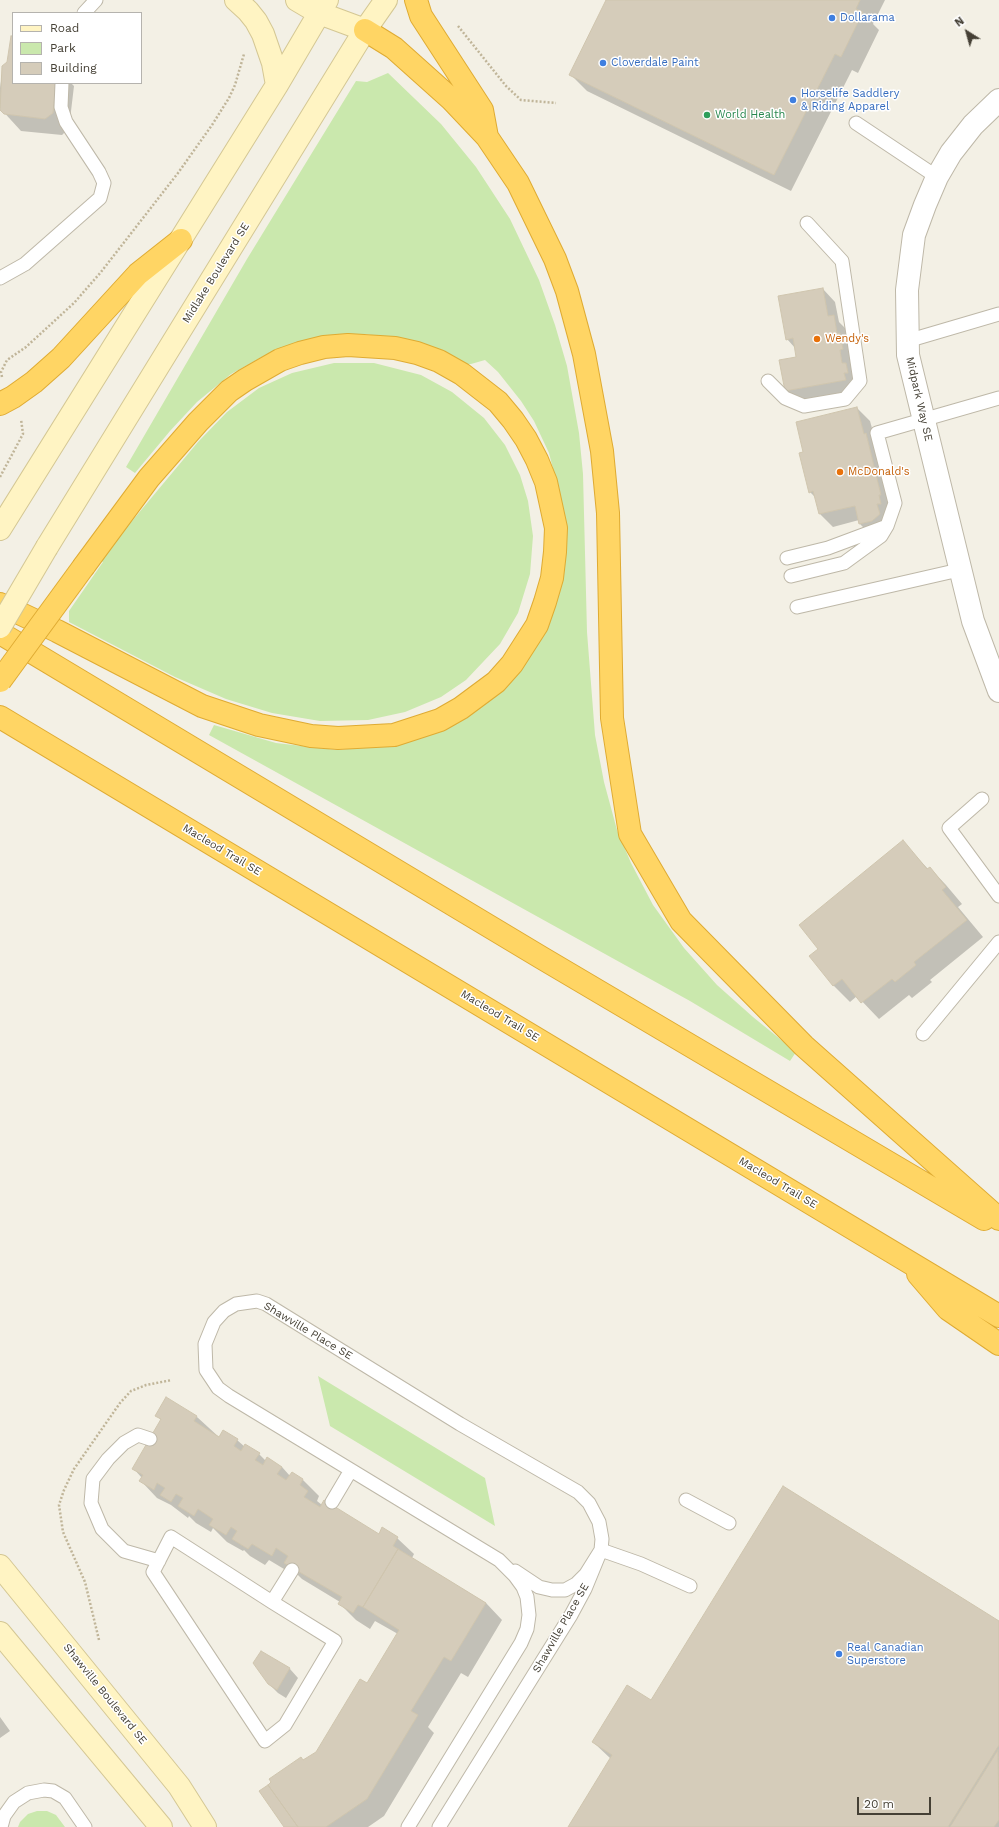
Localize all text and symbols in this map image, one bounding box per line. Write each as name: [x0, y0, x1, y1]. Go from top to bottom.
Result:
place label: Dollarama: [840, 11, 895, 25]
legend: [12, 12, 142, 84]
north arrow: [947, 12, 987, 52]
marker: Dollarama: [827, 13, 837, 23]
text: N: [952, 14, 967, 30]
text: Road: [50, 21, 79, 35]
text: Park: [50, 41, 76, 55]
place label: Cloverdale Paint: [611, 56, 699, 70]
marker: Cloverdale Paint: [598, 58, 608, 68]
text: Building: [50, 61, 97, 75]
place label: Horselife Saddlery & Riding Apparel: [801, 87, 899, 113]
marker: Horselife Saddlery & Riding Apparel: [788, 95, 798, 105]
place label: World Health: [715, 108, 785, 122]
marker: World Health: [702, 110, 712, 120]
street label: Midlake Boulevard SE: [180, 220, 252, 326]
place label: Wendy's: [825, 332, 869, 346]
marker: Wendy's: [812, 334, 822, 344]
street label: Midpark Way SE: [903, 355, 935, 443]
place label: McDonald's: [848, 465, 910, 479]
marker: McDonald's: [835, 467, 845, 477]
street label: Macleod Trail SE: [180, 821, 264, 879]
street label: Macleod Trail SE: [458, 987, 542, 1045]
street label: Macleod Trail SE: [736, 1154, 820, 1212]
street label: Shawville Place SE: [261, 1299, 355, 1363]
street label: Shawville Place SE: [530, 1581, 592, 1675]
street label: Shawville Boulevard SE: [60, 1641, 150, 1747]
place label: Real Canadian Superstore: [847, 1641, 923, 1667]
marker: Real Canadian Superstore: [834, 1649, 844, 1659]
scale bar: [859, 1789, 933, 1815]
text: 20 m: [864, 1797, 894, 1811]

